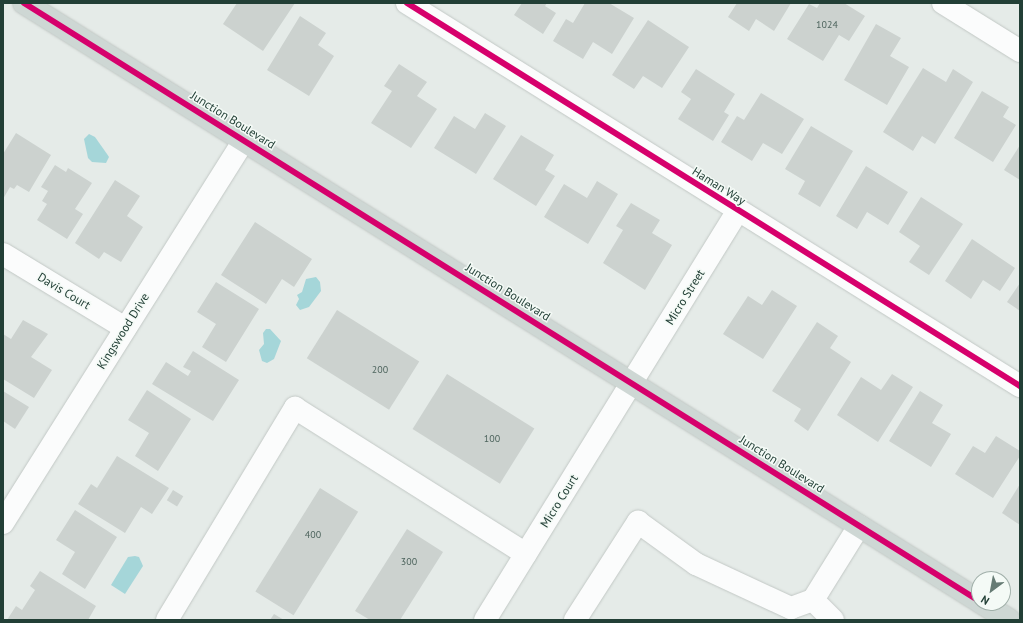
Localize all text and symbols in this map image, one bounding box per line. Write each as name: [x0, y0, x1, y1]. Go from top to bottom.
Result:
house number: 1024: [816, 19, 838, 31]
street label: Junction Boulevard: [188, 88, 278, 152]
street label: Haman Way: [690, 164, 748, 208]
street label: Junction Boulevard: [463, 260, 553, 324]
street label: Micro Street: [662, 267, 708, 327]
street label: Davis Court: [35, 270, 93, 312]
street label: Kingswood Drive: [94, 290, 152, 372]
house number: 200: [372, 364, 388, 376]
street label: Junction Boulevard: [737, 432, 827, 496]
house number: 100: [484, 433, 500, 445]
street label: Micro Court: [537, 472, 581, 530]
house number: 400: [305, 529, 321, 541]
house number: 300: [401, 556, 417, 568]
north arrow: [971, 571, 1011, 611]
text: N: [978, 592, 992, 608]

